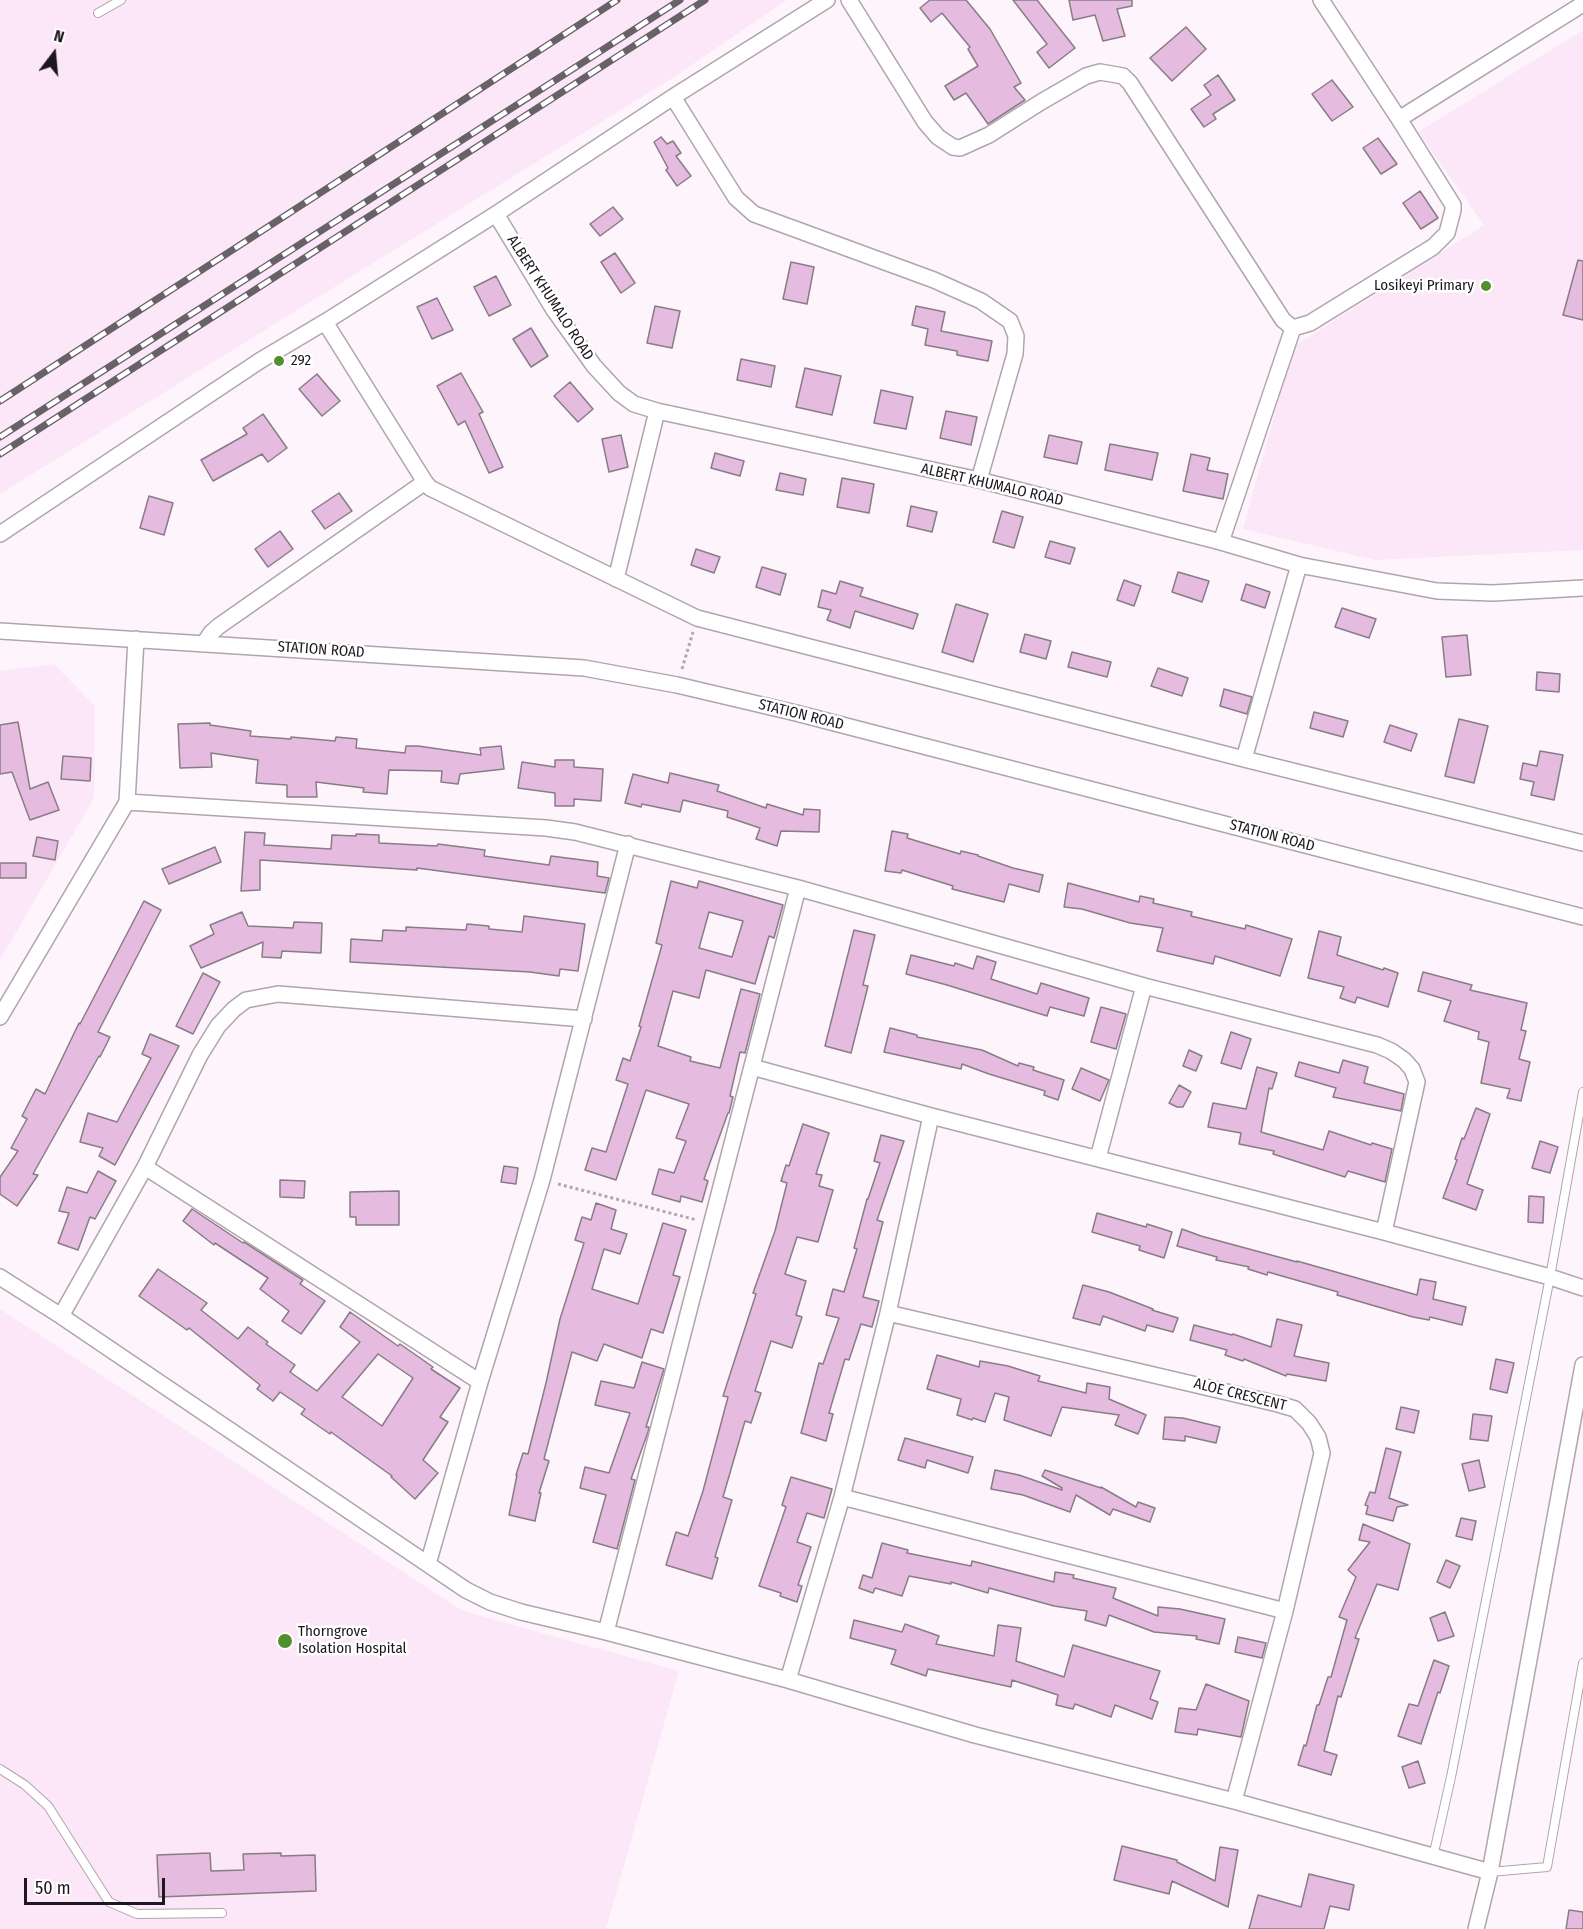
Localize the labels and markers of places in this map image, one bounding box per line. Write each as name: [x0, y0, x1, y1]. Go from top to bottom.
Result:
place label: Losikeyi Primary: [1374, 277, 1474, 295]
marker: Losikeyi Primary: [1479, 279, 1493, 293]
place label: 292: [291, 352, 311, 370]
marker: 292: [272, 354, 286, 368]
place label: Thorngrove Isolation Hospital: [298, 1623, 407, 1658]
marker: Thorngrove Isolation Hospital: [276, 1632, 294, 1650]

